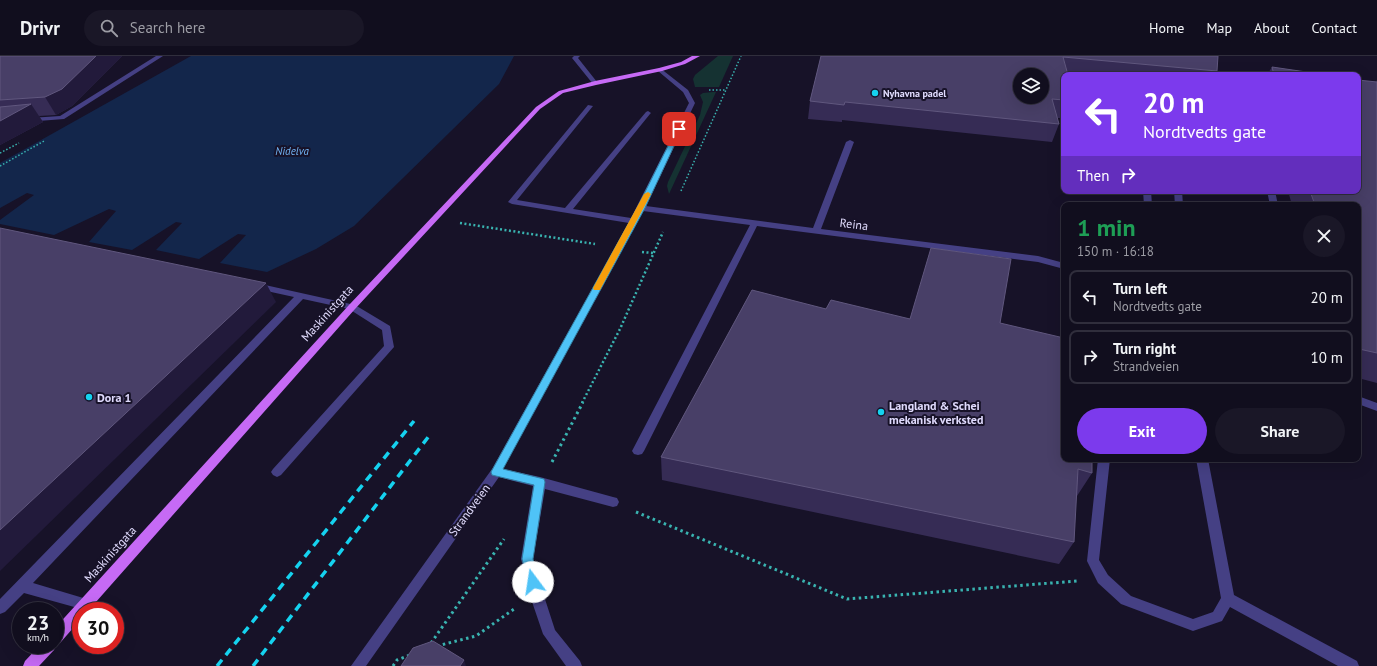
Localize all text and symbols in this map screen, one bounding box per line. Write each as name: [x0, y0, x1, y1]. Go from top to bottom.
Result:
search box: [84, 10, 364, 46]
text: Drivr: [20, 16, 60, 40]
icon: search: [98, 17, 120, 39]
text: Search here: [130, 18, 205, 37]
text: Home: [1149, 19, 1184, 37]
text: Map: [1206, 19, 1232, 37]
text: About: [1254, 19, 1290, 37]
text: Contact: [1312, 19, 1357, 37]
map controls: [1013, 68, 1049, 104]
button: layers: [1013, 68, 1049, 104]
text: 20 m: [1143, 84, 1204, 121]
place label: Nyhavna padel: [883, 87, 946, 100]
marker: Nyhavna padel: [870, 88, 880, 98]
icon: left: [1077, 88, 1129, 140]
pin: [662, 112, 696, 146]
icon: arrive: [668, 118, 690, 140]
text: Nordtvedts gate: [1143, 120, 1266, 143]
water label: Nidelva: [275, 144, 309, 158]
icon: right: [1117, 164, 1139, 186]
text: Then: [1077, 166, 1109, 185]
text: 1 min: [1077, 212, 1136, 243]
street label: Reina: [839, 215, 869, 233]
button: close: [1303, 215, 1345, 257]
text: 150 m · 16:18: [1077, 243, 1154, 260]
text: Turn left: [1113, 279, 1167, 298]
street label: Maskinistgata: [298, 282, 356, 344]
icon: left: [1079, 286, 1101, 308]
text: 20 m: [1310, 288, 1343, 307]
text: Nordtvedts gate: [1113, 298, 1202, 315]
text: Turn right: [1113, 339, 1176, 358]
icon: right: [1079, 346, 1101, 368]
text: 10 m: [1310, 348, 1343, 367]
text: Strandveien: [1113, 358, 1179, 375]
place label: Dora 1: [97, 390, 131, 405]
marker: Dora 1: [84, 392, 94, 402]
place label: Langland & Schei mekanisk verksted: [889, 398, 983, 427]
marker: Langland & Schei mekanisk verksted: [876, 407, 886, 417]
button: Exit: [1077, 408, 1207, 454]
button: Share: [1215, 408, 1345, 454]
street label: Strandveien: [445, 481, 493, 539]
street label: Maskinistgata: [81, 523, 139, 585]
position arrow: [512, 561, 554, 603]
speed limit sign: 30: [72, 602, 124, 654]
text: 23: [27, 610, 49, 636]
text: km/h: [27, 631, 49, 644]

